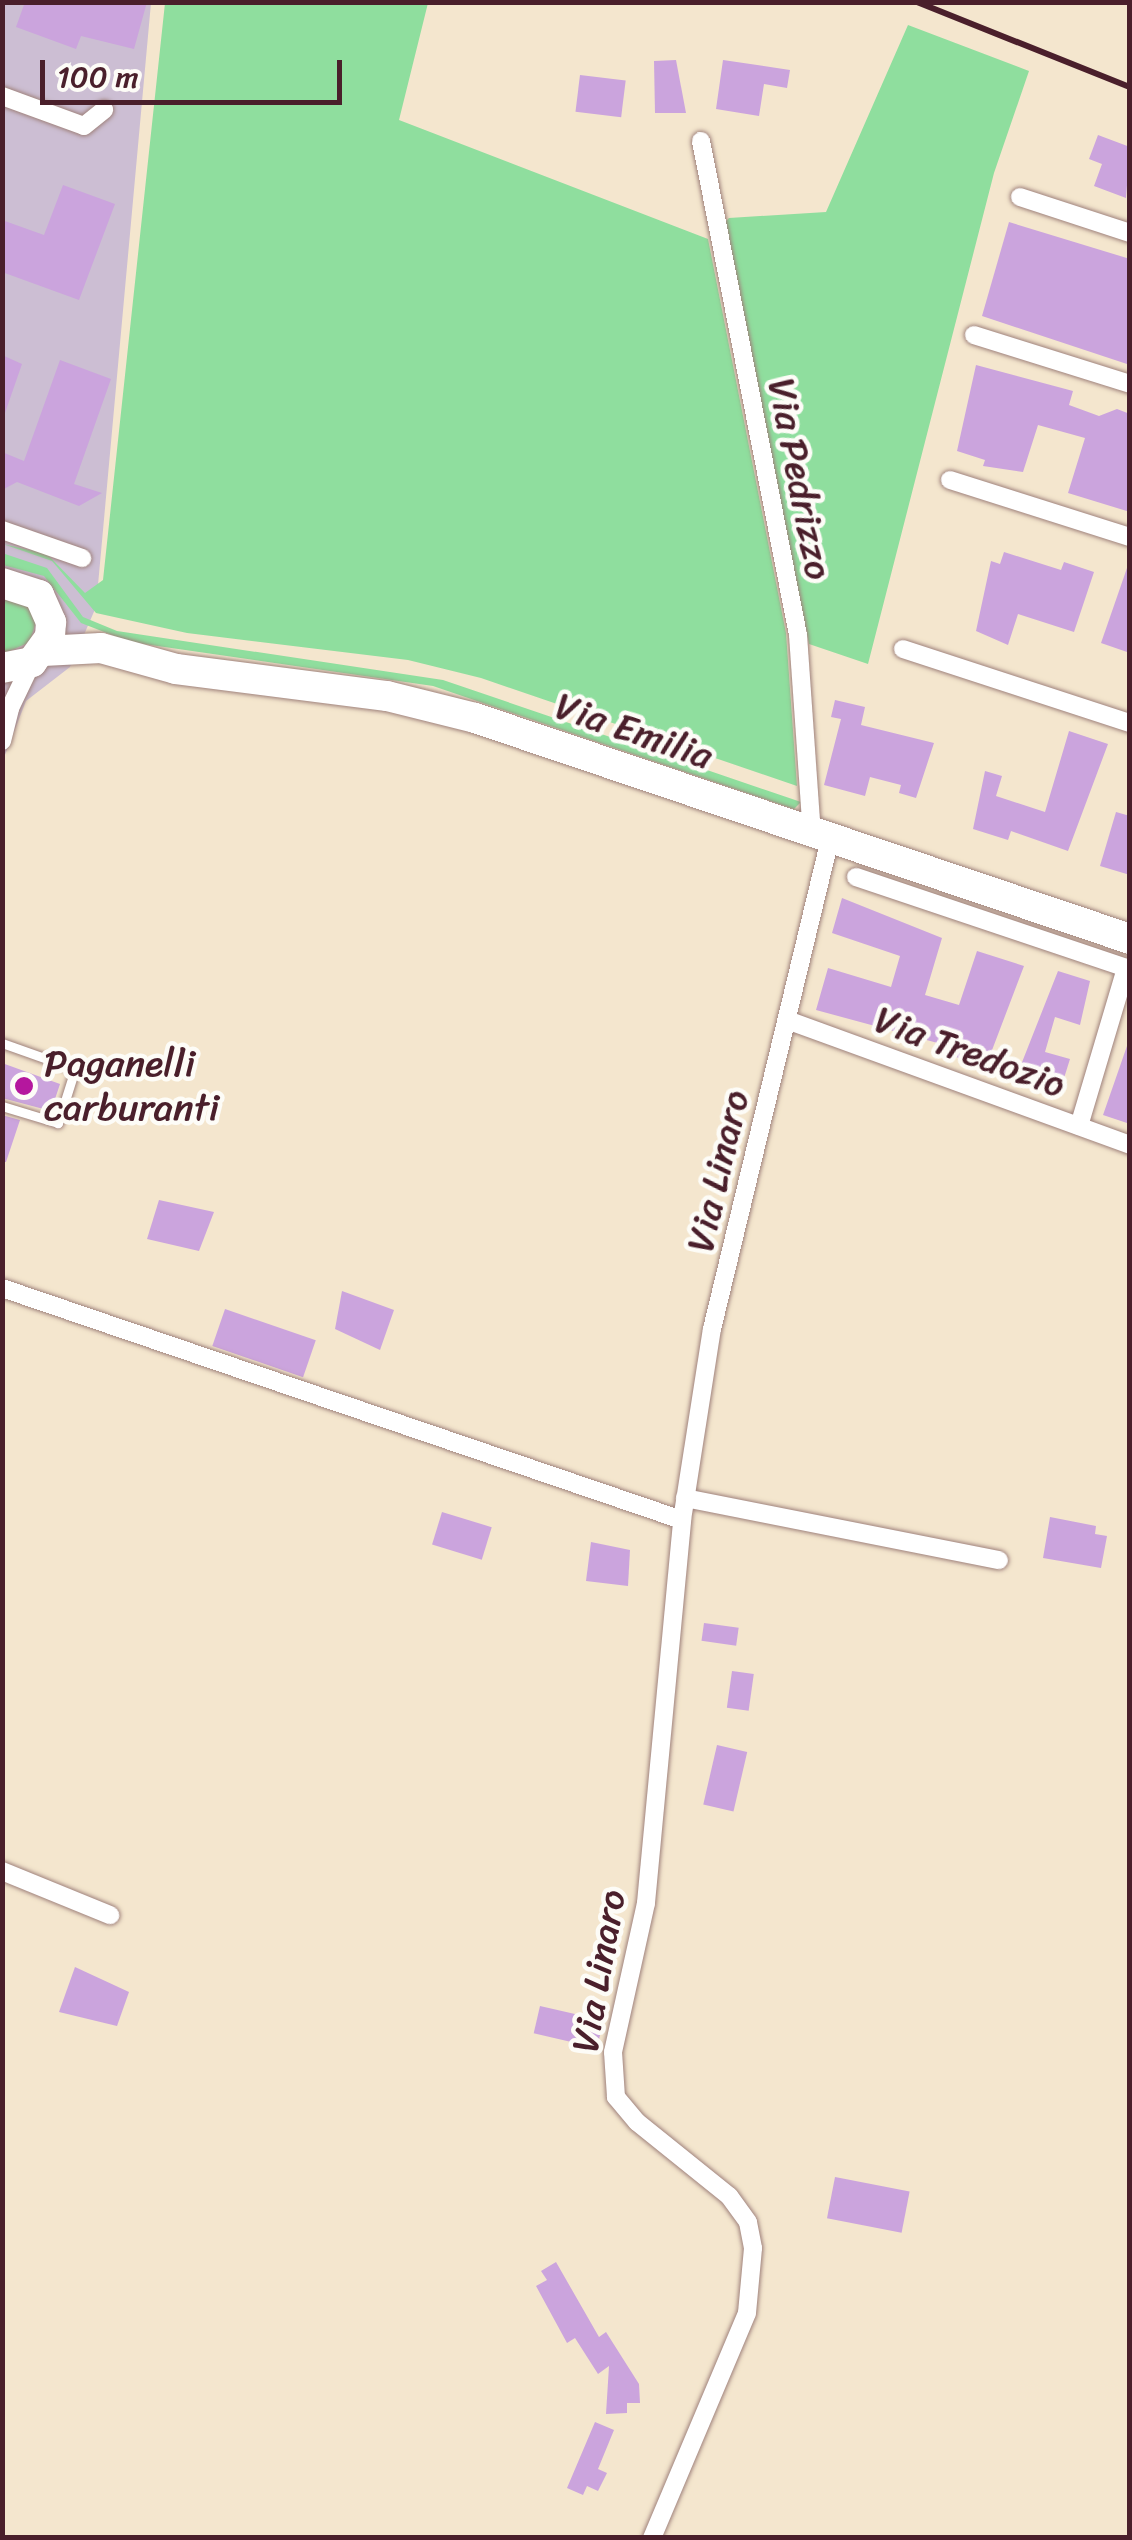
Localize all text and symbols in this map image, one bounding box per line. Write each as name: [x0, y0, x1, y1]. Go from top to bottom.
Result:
scale bar: [45, 40, 348, 102]
text: 100 m: [57, 50, 139, 104]
street label: Via Pedrizzo: [758, 374, 842, 584]
street label: Via Emilia: [549, 683, 719, 779]
street label: Via Tredozio: [867, 996, 1073, 1108]
place label: Paganelli carburanti: [44, 1041, 219, 1130]
marker: Paganelli carburanti: [13, 1075, 35, 1097]
street label: Via Linaro: [677, 1086, 759, 1256]
street label: Via Linaro: [562, 1886, 636, 2056]

